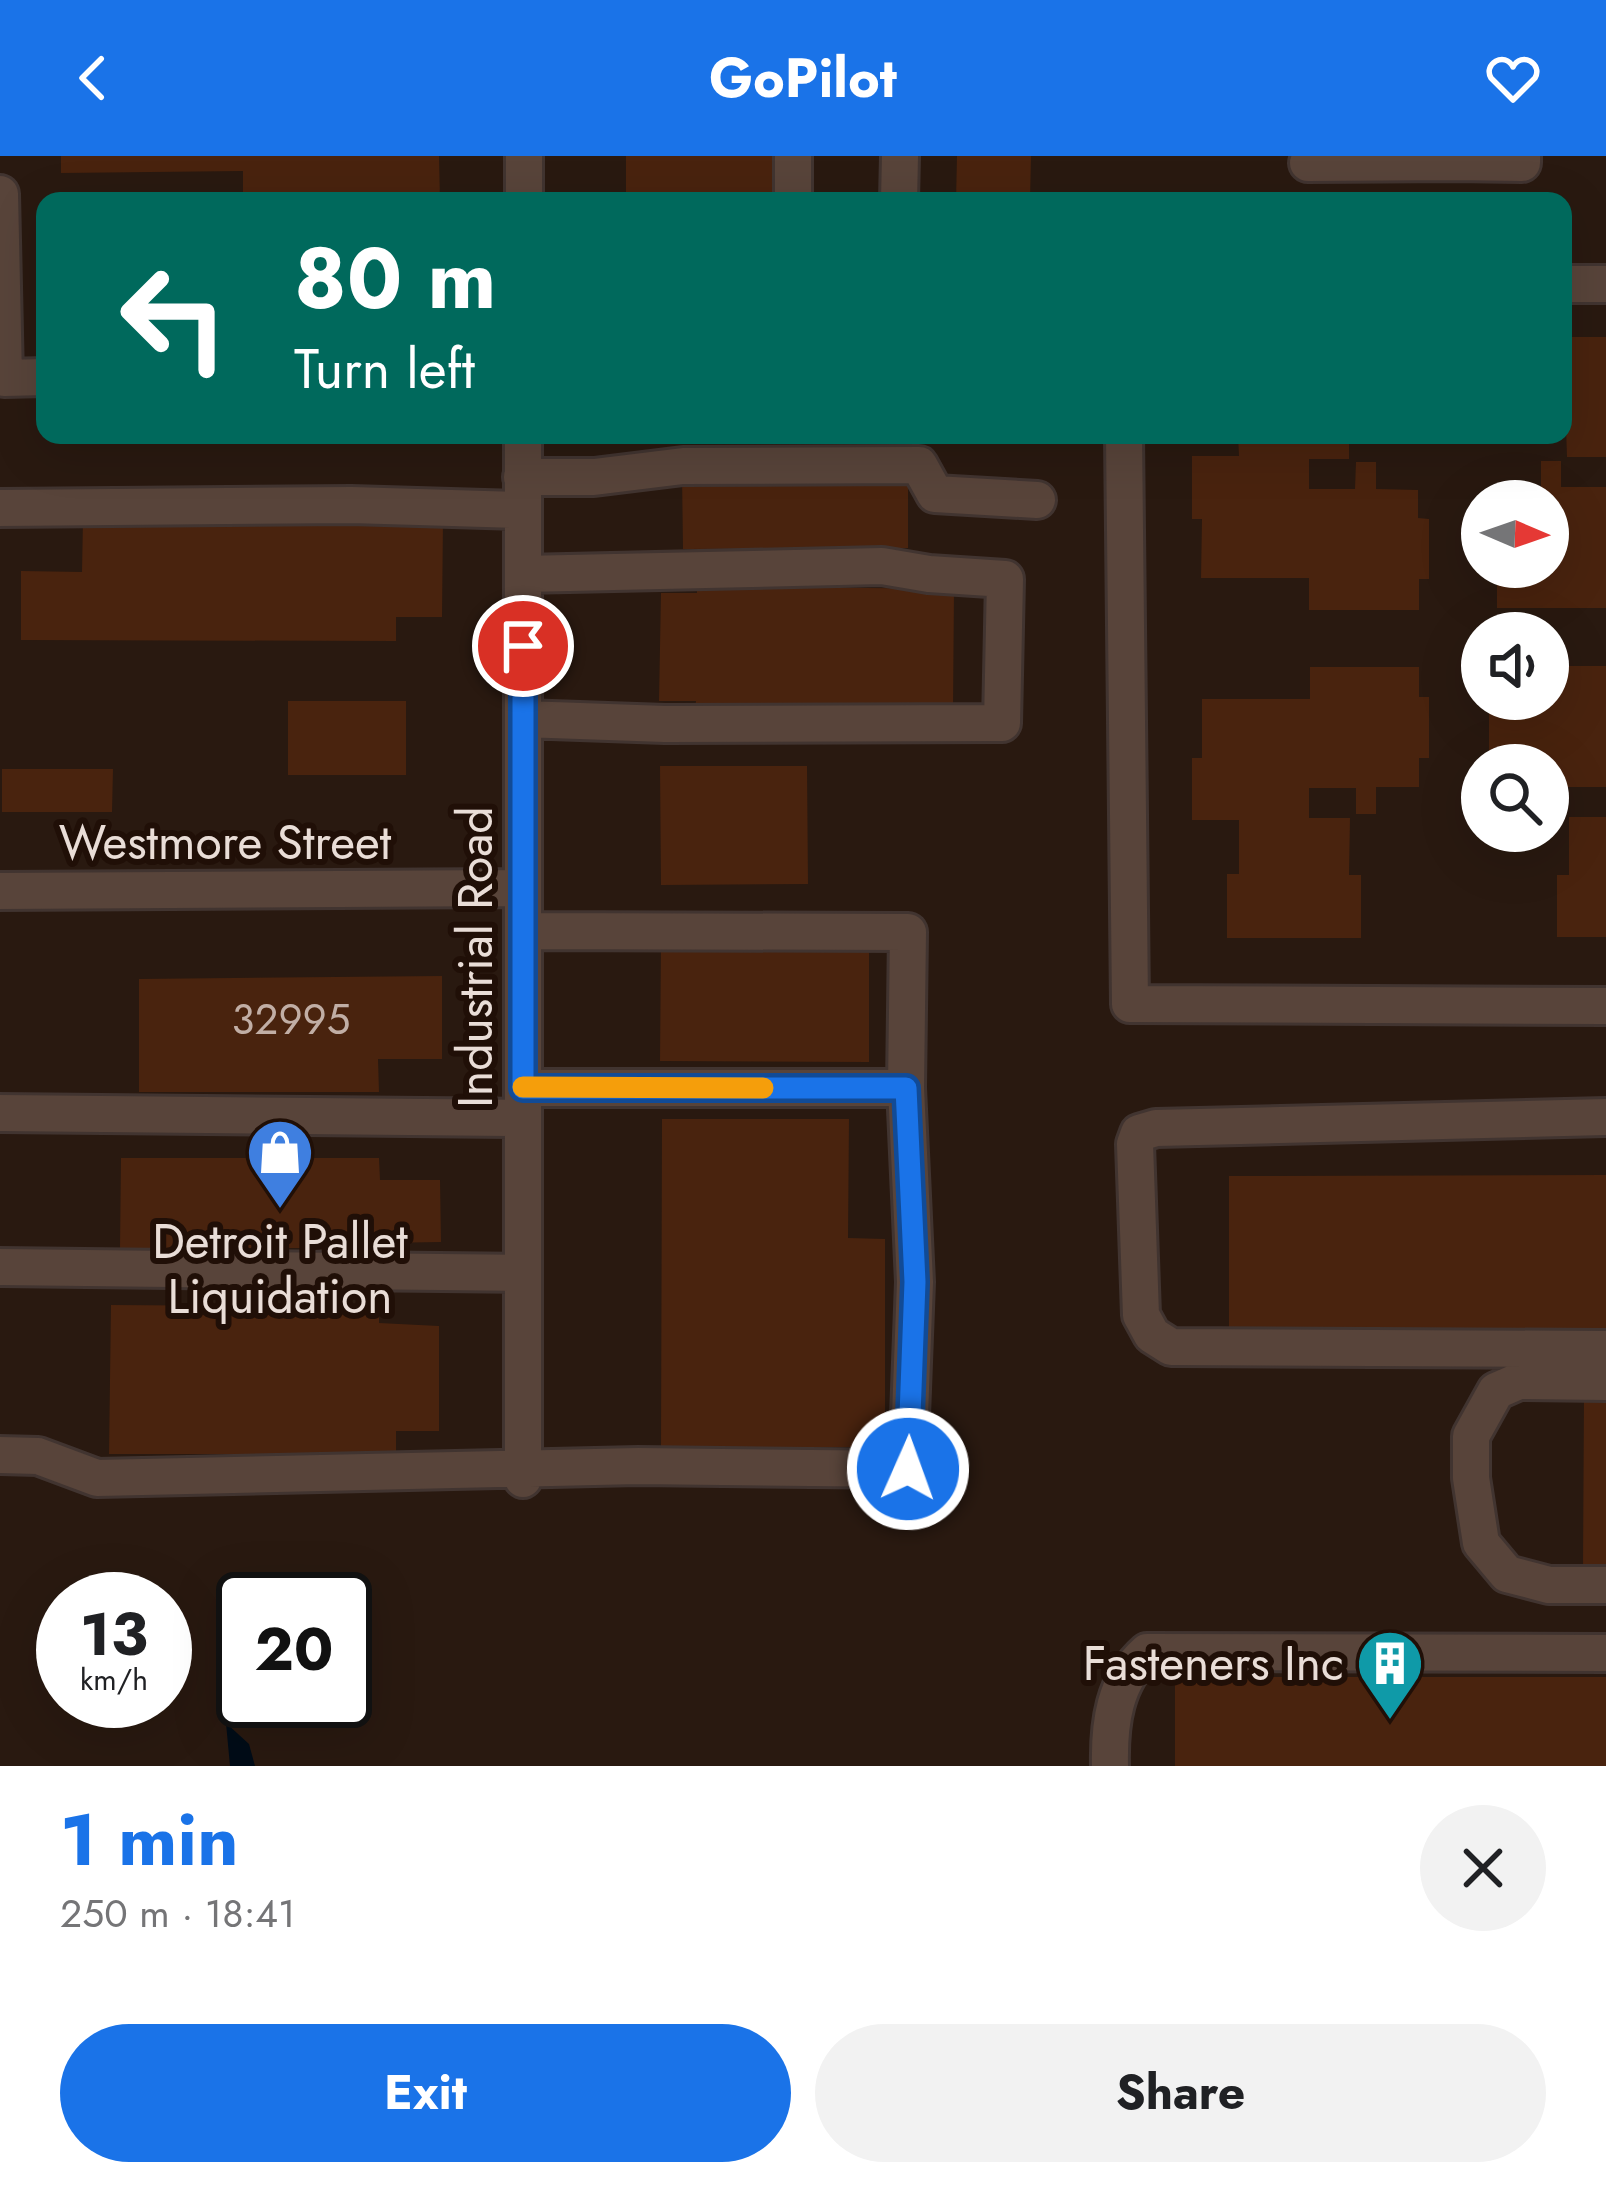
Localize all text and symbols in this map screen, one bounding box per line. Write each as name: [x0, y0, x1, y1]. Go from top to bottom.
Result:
text: GoPilot: [709, 39, 897, 117]
icon: back: [60, 45, 126, 111]
icon: heart: [1480, 45, 1546, 111]
text: 80 m: [294, 218, 496, 340]
icon: left: [96, 240, 252, 396]
text: Turn left: [294, 330, 475, 408]
north arrow: [1461, 480, 1569, 588]
map controls: [1461, 480, 1569, 852]
pin: [472, 595, 574, 697]
button: sound: [1461, 612, 1569, 720]
icon: arrive: [490, 613, 556, 679]
button: search: [1461, 744, 1569, 852]
street label: Industrial Road: [441, 806, 510, 1108]
street label: Westmore Street: [59, 808, 392, 877]
house number: 32995: [232, 989, 350, 1050]
shop icon: Detroit Pallet Liquidation: [245, 1117, 315, 1211]
place label: Detroit Pallet Liquidation: [152, 1207, 408, 1331]
position arrow: [845, 1406, 971, 1532]
speed limit sign: 20: [216, 1572, 372, 1728]
text: 13: [80, 1591, 148, 1678]
building icon: Fasteners Inc: [1355, 1628, 1425, 1722]
place label: Fasteners Inc: [1083, 1629, 1344, 1698]
text: km/h: [80, 1658, 148, 1701]
text: 1 min: [60, 1788, 239, 1892]
button: close: [1420, 1805, 1546, 1931]
text: 250 m · 18:41: [60, 1885, 296, 1942]
button: Exit: [60, 2024, 791, 2162]
button: Share: [815, 2024, 1546, 2162]

